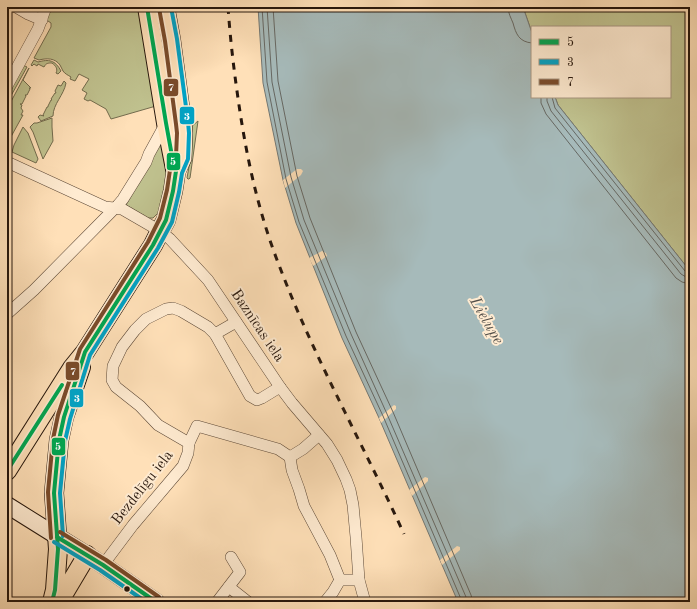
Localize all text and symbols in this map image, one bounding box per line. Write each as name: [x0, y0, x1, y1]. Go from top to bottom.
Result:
legend: [531, 26, 671, 98]
text: 5: [567, 36, 574, 49]
text: 3: [567, 57, 574, 69]
text: 7: [567, 77, 574, 89]
line badge: 7: [163, 78, 179, 97]
text: 7: [168, 83, 174, 94]
line badge: 3: [179, 106, 195, 125]
text: 3: [184, 112, 190, 123]
line badge: 5: [166, 152, 181, 171]
text: 5: [170, 157, 176, 168]
street label: Baznīcas iela: [227, 287, 287, 365]
water label: Lielupe: [466, 294, 506, 348]
line badge: 7: [65, 361, 80, 381]
text: 7: [70, 367, 76, 378]
line badge: 3: [69, 388, 84, 408]
text: 3: [74, 394, 80, 405]
line badge: 5: [51, 437, 66, 456]
text: 5: [55, 442, 61, 453]
street label: Bezdelīgu iela: [110, 448, 177, 528]
unlabelled marker: [122, 584, 132, 594]

